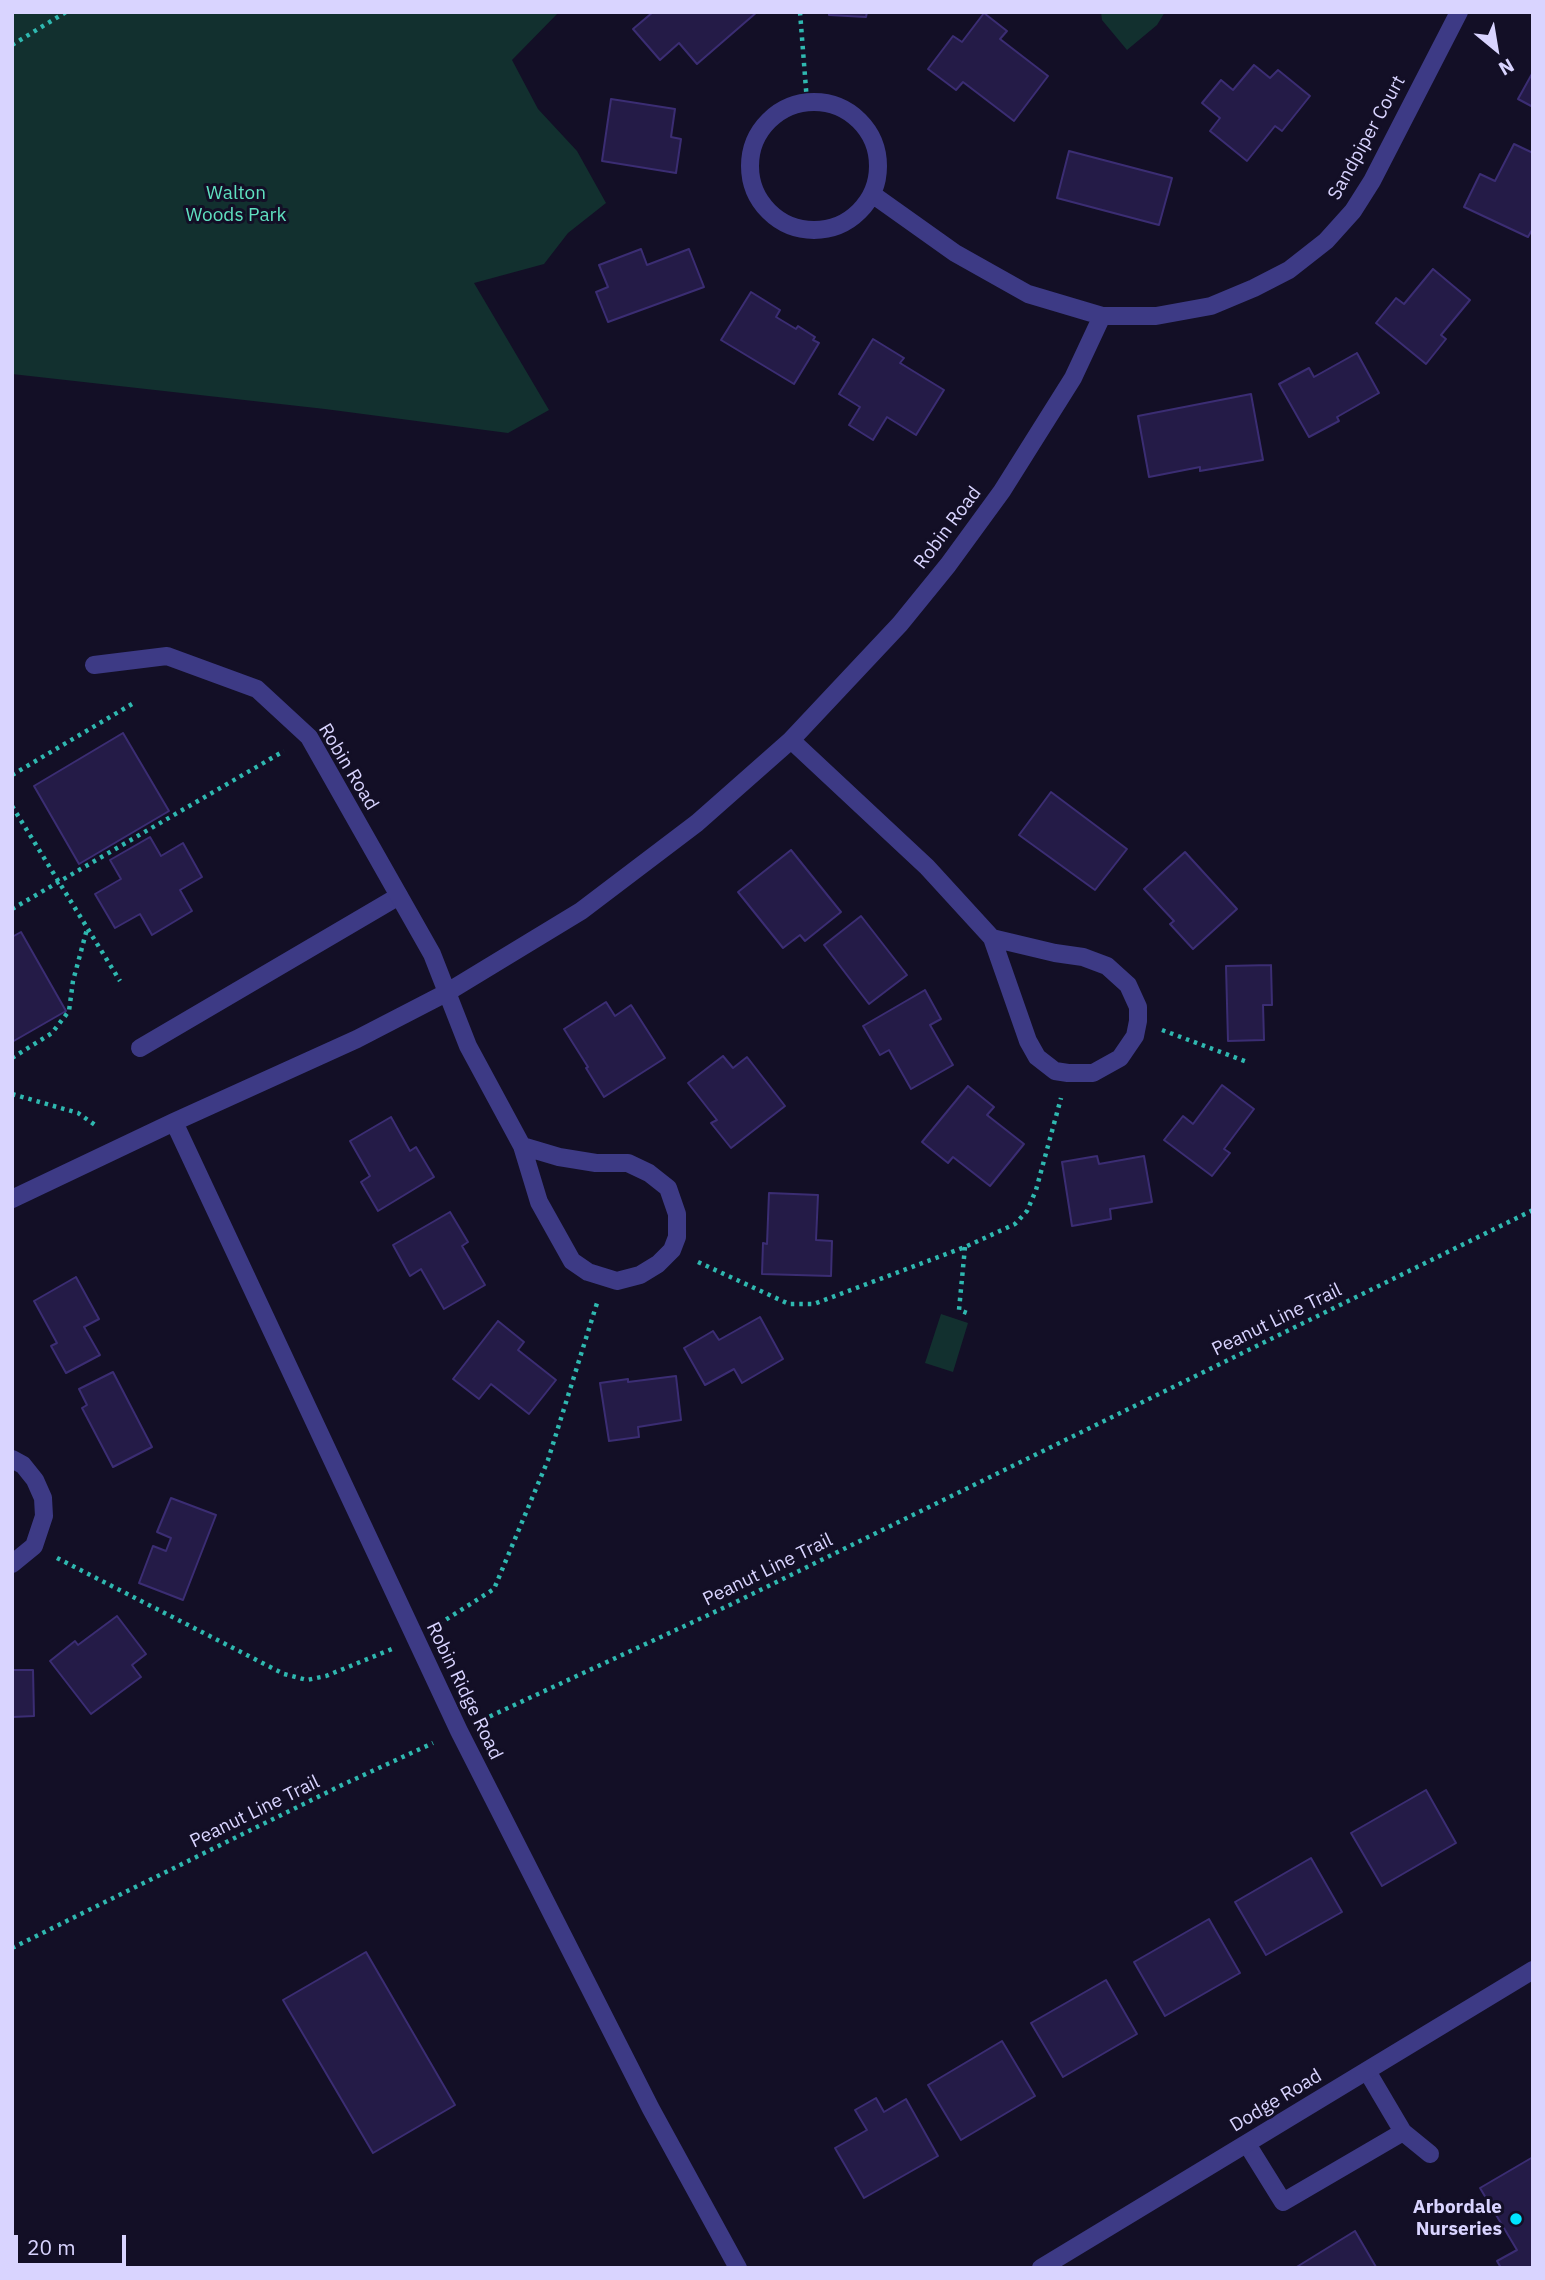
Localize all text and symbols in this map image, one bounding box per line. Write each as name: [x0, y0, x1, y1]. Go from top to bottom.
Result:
north arrow: [1461, 14, 1531, 84]
text: N: [1495, 53, 1518, 81]
street label: Sandpiper Court: [1323, 72, 1411, 204]
park label: Walton Woods Park: [185, 183, 287, 227]
street label: Robin Road: [910, 482, 986, 574]
street label: Robin Road: [313, 719, 383, 815]
street label: Peanut Line Trail: [1208, 1279, 1346, 1361]
street label: Peanut Line Trail: [699, 1529, 837, 1611]
street label: Robin Ridge Road: [421, 1619, 507, 1763]
street label: Peanut Line Trail: [186, 1771, 324, 1853]
street label: Dodge Road: [1226, 2065, 1326, 2137]
place label: Arbordale Nurseries: [1413, 2197, 1502, 2241]
marker: Arbordale Nurseries: [1508, 2211, 1524, 2227]
scale bar: [18, 2220, 130, 2264]
text: 20 m: [27, 2233, 76, 2261]

